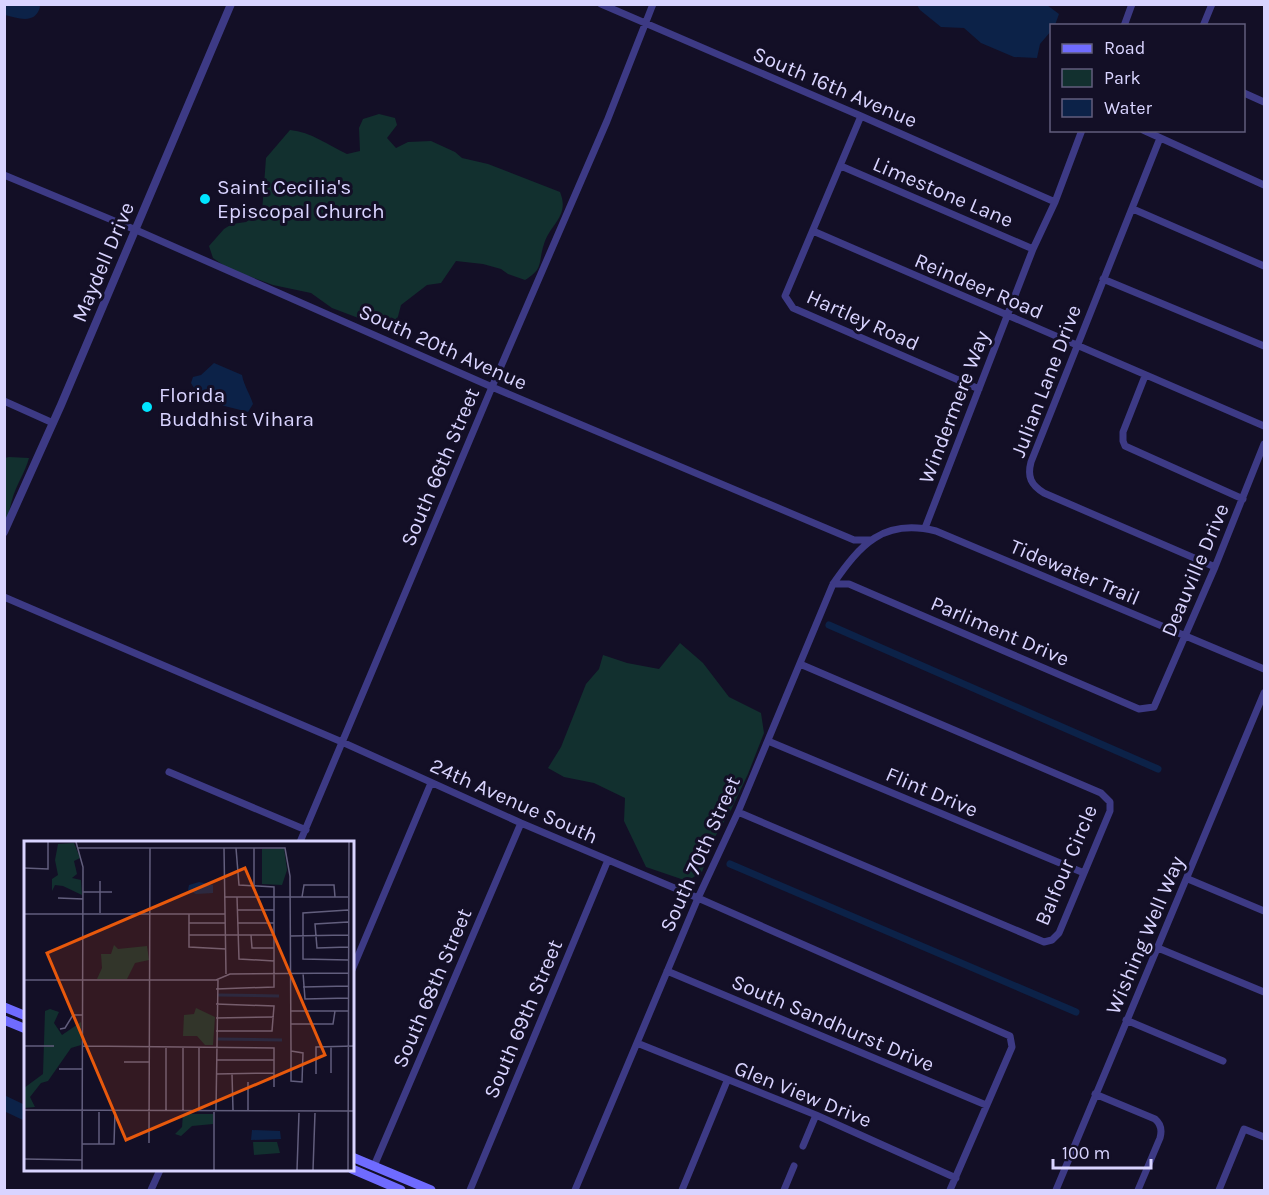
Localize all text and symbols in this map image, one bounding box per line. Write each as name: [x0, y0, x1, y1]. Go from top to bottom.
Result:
legend: [1050, 24, 1245, 132]
text: Road: [1104, 37, 1145, 59]
street label: South 16th Avenue: [749, 42, 921, 132]
text: Park: [1104, 67, 1141, 89]
text: Water: [1104, 97, 1152, 119]
street label: Limestone Lane: [869, 152, 1017, 232]
place label: Saint Cecilia's Episcopal Church: [217, 175, 385, 223]
marker: Saint Cecilia's Episcopal Church: [198, 192, 212, 206]
street label: Maydell Drive: [67, 198, 139, 326]
street label: Reindeer Road: [911, 248, 1047, 324]
street label: Hartley Road: [803, 284, 923, 356]
street label: South 20th Avenue: [355, 299, 531, 395]
street label: Julian Lane Drive: [1006, 301, 1086, 461]
street label: Windermere Way: [914, 327, 994, 487]
place label: Florida Buddhist Vihara: [159, 383, 314, 431]
street label: South 66th Street: [396, 384, 484, 550]
marker: Florida Buddhist Vihara: [140, 400, 154, 414]
street label: Deauville Drive: [1156, 500, 1234, 640]
street label: Tidewater Trail: [1007, 534, 1143, 610]
street label: Parliment Drive: [927, 591, 1073, 671]
street label: 24th Avenue South: [426, 753, 602, 849]
street label: Flint Drive: [882, 762, 982, 822]
street label: South 70th Street: [655, 772, 745, 936]
street label: Balfour Circle: [1030, 801, 1102, 929]
inset map: [24, 841, 354, 1171]
street label: Wishing Well Way: [1101, 852, 1189, 1018]
street label: South 68th Street: [388, 905, 476, 1071]
street label: South 69th Street: [479, 936, 567, 1102]
street label: South Sandhurst Drive: [728, 969, 938, 1077]
street label: Glen View Drive: [731, 1056, 875, 1132]
scale bar: [1053, 1132, 1150, 1170]
text: 100 m: [1062, 1142, 1110, 1164]

